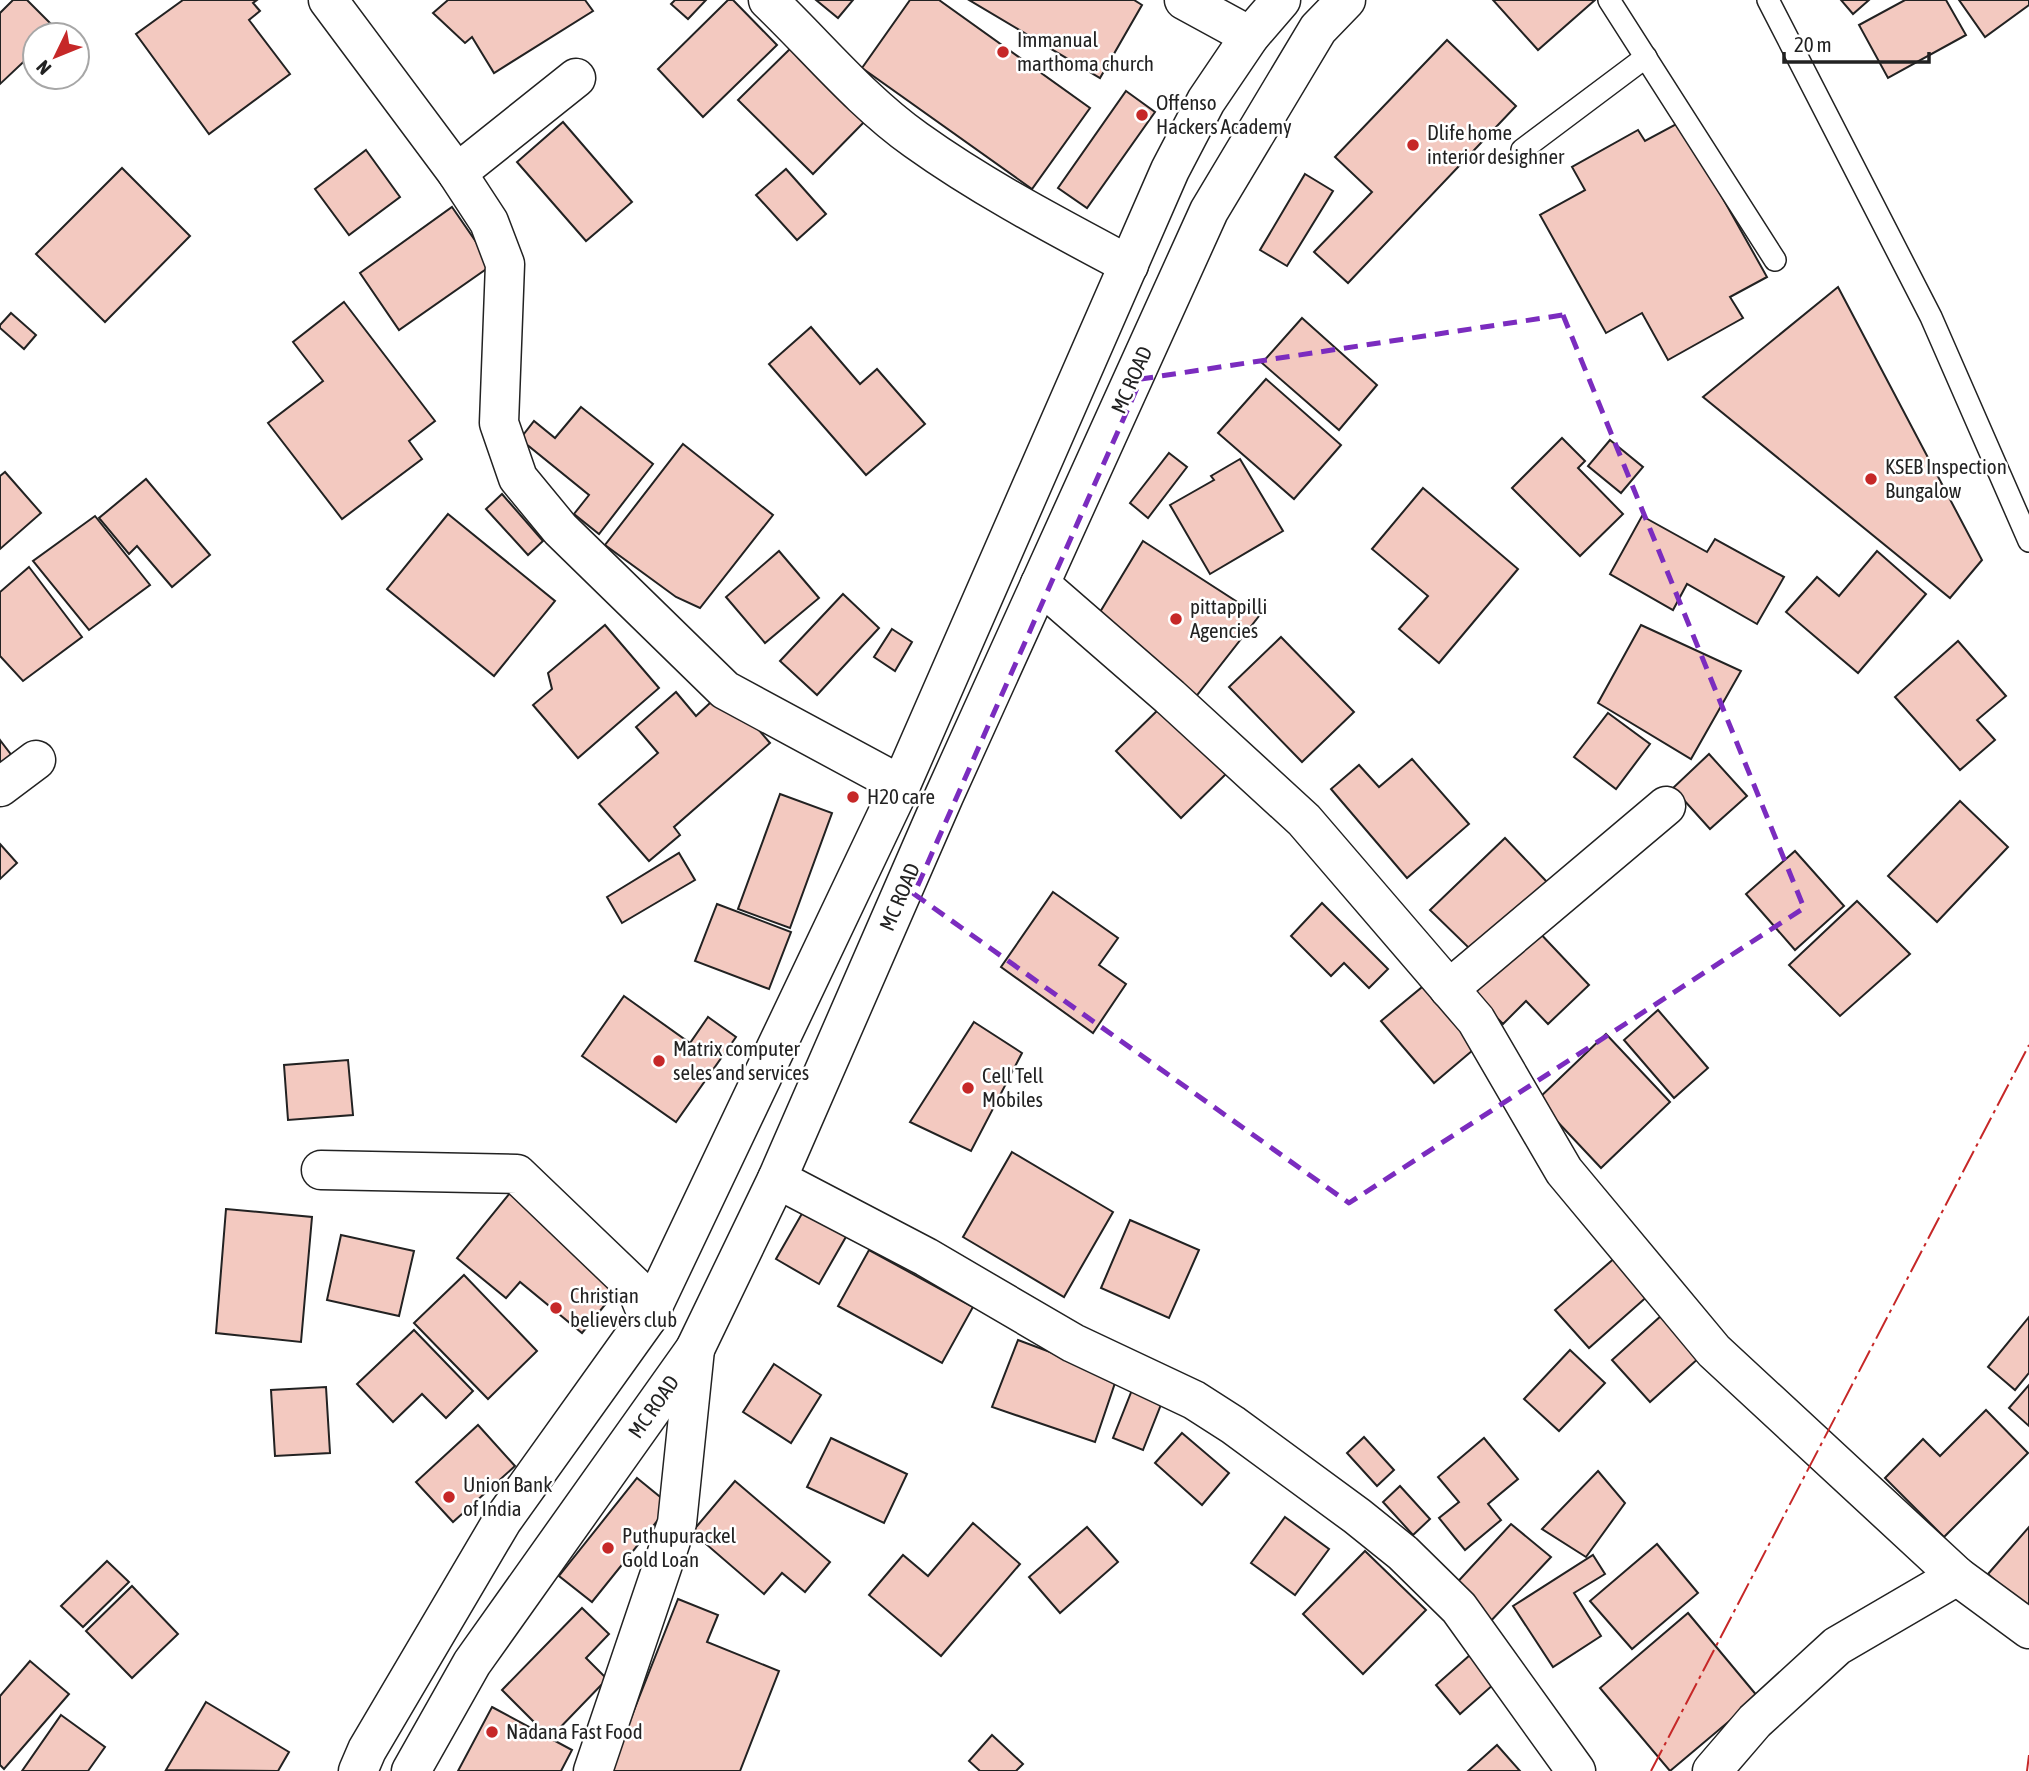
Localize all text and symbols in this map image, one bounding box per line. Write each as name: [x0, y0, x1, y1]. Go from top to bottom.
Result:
north arrow: [21, 21, 91, 91]
scale bar: [1784, 21, 1929, 65]
place label: Immanual marthoma church: [1017, 27, 1154, 75]
text: 20 m: [1794, 32, 1832, 56]
marker: Immanual marthoma church: [995, 44, 1011, 60]
text: N: [32, 56, 55, 79]
place label: Offenso Hackers Academy: [1156, 90, 1292, 138]
marker: Offenso Hackers Academy: [1134, 107, 1150, 123]
place label: Dlife home interior desighner: [1427, 120, 1565, 168]
marker: Dlife home interior desighner: [1405, 137, 1421, 153]
street label: MC ROAD: [1106, 342, 1156, 417]
place label: KSEB Inspection Bungalow: [1885, 454, 2007, 502]
marker: KSEB Inspection Bungalow: [1863, 471, 1879, 487]
place label: pittappilli Agencies: [1190, 594, 1267, 642]
marker: pittappilli Agencies: [1168, 611, 1184, 627]
place label: H20 care: [867, 784, 935, 808]
marker: H20 care: [845, 789, 861, 805]
street label: MC ROAD: [874, 859, 924, 934]
place label: Matrix computer seles and services: [673, 1036, 809, 1084]
marker: Matrix computer seles and services: [651, 1053, 667, 1069]
place label: Cell Tell Mobiles: [982, 1063, 1044, 1111]
marker: Cell Tell Mobiles: [960, 1080, 976, 1096]
place label: Christian believers club: [570, 1283, 677, 1331]
marker: Christian believers club: [548, 1300, 564, 1316]
street label: MC ROAD: [623, 1370, 683, 1442]
place label: Union Bank of India: [463, 1472, 552, 1520]
marker: Union Bank of India: [441, 1489, 457, 1505]
place label: Puthupurackel Gold Loan: [622, 1523, 737, 1571]
marker: Puthupurackel Gold Loan: [600, 1540, 616, 1556]
place label: Nadana Fast Food: [506, 1719, 643, 1743]
marker: Nadana Fast Food: [484, 1724, 500, 1740]

